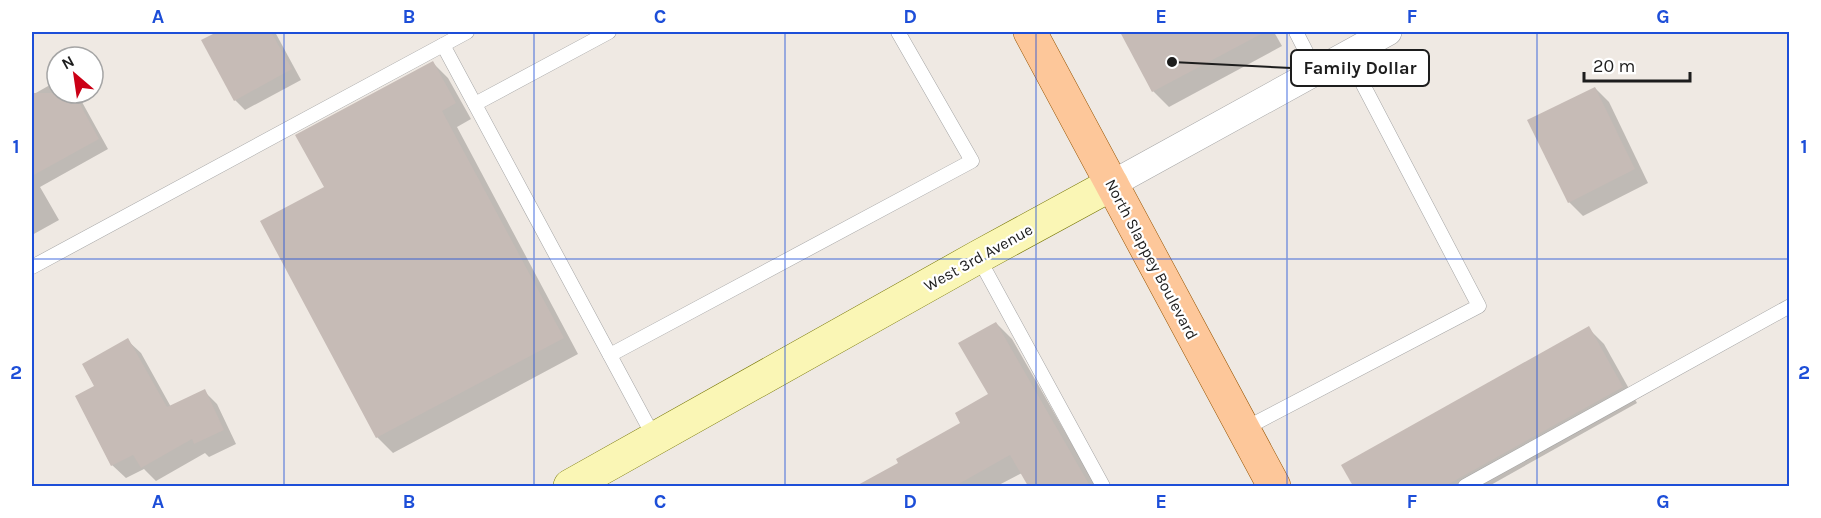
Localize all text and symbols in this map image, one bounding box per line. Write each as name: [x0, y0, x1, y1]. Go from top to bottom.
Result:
text: A: [152, 5, 165, 28]
text: B: [403, 5, 415, 28]
text: C: [654, 5, 666, 28]
text: D: [903, 5, 917, 28]
text: E: [1155, 5, 1167, 28]
text: F: [1407, 5, 1418, 28]
text: G: [1656, 5, 1670, 28]
north arrow: [45, 45, 105, 105]
scale bar: [1584, 45, 1690, 83]
callout: Family Dollar: [1291, 50, 1429, 86]
text: N: [58, 51, 78, 73]
text: 20 m: [1593, 55, 1635, 77]
text: Family Dollar: [1303, 57, 1417, 79]
text: 1: [12, 135, 20, 158]
text: 1: [1800, 135, 1808, 158]
street label: North Slappey Boulevard: [1101, 176, 1202, 343]
street label: West 3rd Avenue: [921, 220, 1036, 295]
text: 2: [10, 361, 22, 384]
text: 2: [1798, 361, 1810, 384]
text: A: [152, 490, 165, 513]
text: B: [403, 490, 415, 513]
text: C: [654, 490, 666, 513]
text: D: [903, 490, 917, 513]
text: E: [1155, 490, 1167, 513]
text: F: [1407, 490, 1418, 513]
text: G: [1656, 490, 1670, 513]

